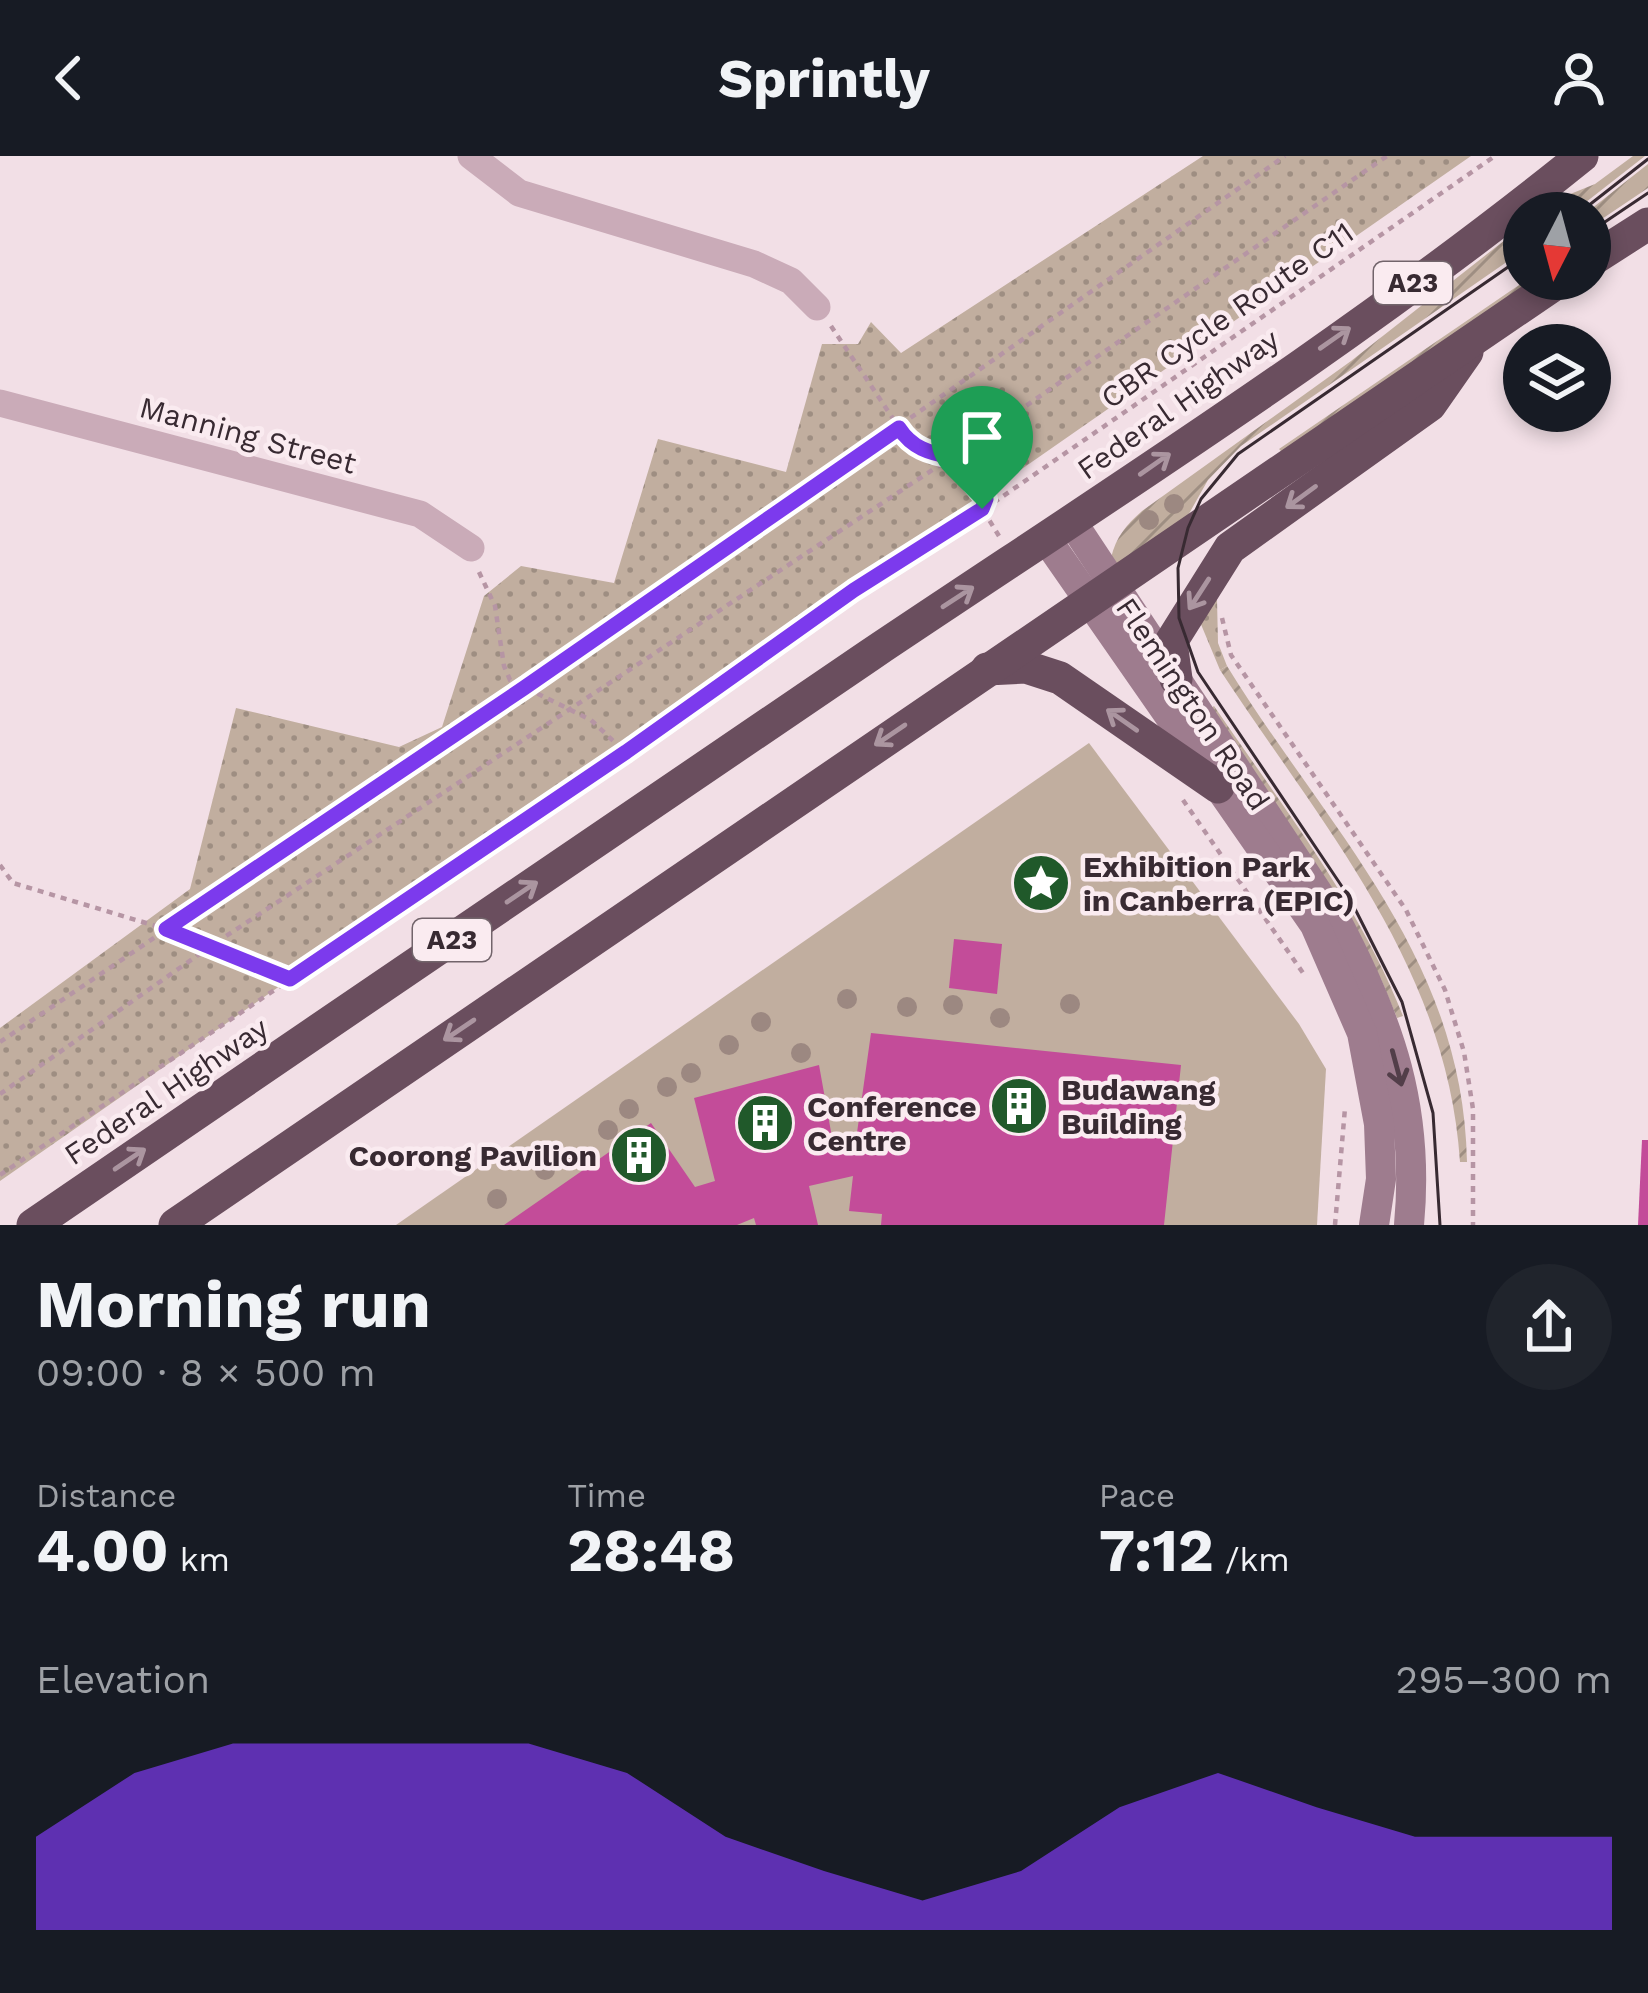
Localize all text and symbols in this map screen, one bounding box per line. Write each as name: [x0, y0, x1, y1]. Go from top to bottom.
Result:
icon: back: [36, 45, 102, 111]
icon: person: [1546, 45, 1612, 111]
text: Sprintly: [718, 47, 930, 110]
north arrow: [1503, 192, 1611, 300]
map controls: [1503, 192, 1611, 432]
street label: CBR Cycle Route C11: [1094, 215, 1360, 415]
road number: A23: [1374, 262, 1452, 304]
street label: Federal Highway: [1071, 321, 1286, 487]
button: layers: [1503, 324, 1611, 432]
one-way arrow: [1318, 326, 1351, 351]
pin: [931, 386, 1033, 509]
street label: Manning Street: [136, 389, 360, 481]
icon: arrive: [949, 404, 1015, 470]
one-way arrow: [1138, 452, 1172, 477]
one-way arrow: [1285, 484, 1318, 509]
one-way arrow: [1187, 576, 1212, 610]
one-way arrow: [940, 584, 974, 609]
street label: Flemington Road: [1109, 591, 1277, 817]
one-way arrow: [1106, 708, 1140, 733]
one-way arrow: [874, 722, 908, 747]
place label: Exhibition Park in Canberra (EPIC): [1083, 849, 1355, 918]
place icon: Exhibition Park in Canberra (EPIC): [1010, 852, 1072, 914]
one-way arrow: [504, 880, 538, 905]
road number: A23: [413, 919, 491, 961]
street label: Federal Highway: [58, 1010, 275, 1172]
one-way arrow: [443, 1017, 477, 1042]
one-way arrow: [1387, 1049, 1409, 1087]
place label: Budawang Building: [1061, 1072, 1216, 1141]
building icon: Budawang Building: [988, 1075, 1050, 1137]
place label: Conference Centre: [807, 1089, 977, 1158]
building icon: Conference Centre: [734, 1092, 796, 1154]
building icon: Coorong Pavilion: [608, 1124, 670, 1186]
place label: Coorong Pavilion: [349, 1138, 597, 1173]
one-way arrow: [113, 1147, 146, 1172]
button: share: [1486, 1264, 1612, 1390]
text: Morning run: [36, 1266, 431, 1343]
text: 09:00 · 8 × 500 m: [36, 1350, 376, 1395]
text: Distance: [36, 1476, 176, 1515]
text: Time: [567, 1476, 646, 1515]
text: Pace: [1099, 1476, 1175, 1515]
text: 4.00: [36, 1515, 169, 1586]
text: 28:48: [567, 1515, 735, 1586]
text: 7:12: [1099, 1515, 1214, 1586]
text: km: [169, 1540, 230, 1579]
text: /km: [1214, 1540, 1290, 1579]
text: Elevation: [36, 1657, 210, 1702]
text: 295–300 m: [1395, 1657, 1612, 1702]

